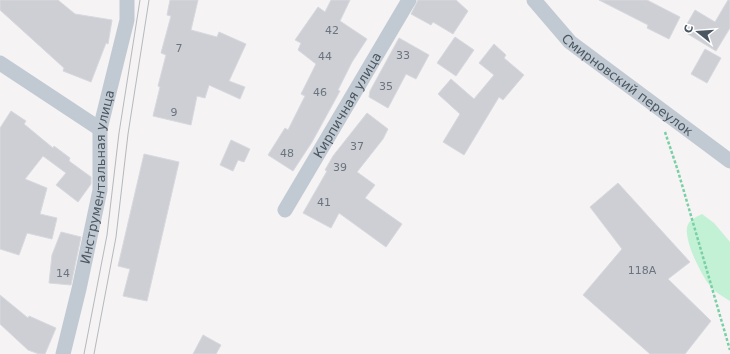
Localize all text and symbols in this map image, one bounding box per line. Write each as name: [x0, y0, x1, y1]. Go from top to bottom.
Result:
north arrow: [678, 12, 718, 52]
house number: 42: [325, 24, 339, 37]
street label: Смирновский переулок: [561, 29, 697, 139]
house number: 7: [176, 42, 183, 55]
house number: 33: [396, 49, 410, 62]
street label: Кирпичная улица: [310, 50, 385, 161]
house number: 44: [318, 50, 332, 63]
house number: 35: [379, 80, 393, 93]
house number: 46: [313, 86, 327, 99]
street label: Инструментальная улица: [78, 88, 117, 265]
house number: 9: [171, 106, 178, 119]
house number: 37: [350, 140, 364, 153]
house number: 48: [280, 147, 294, 160]
house number: 39: [333, 161, 347, 174]
house number: 41: [317, 196, 331, 209]
house number: 118А: [628, 264, 657, 277]
house number: 14: [56, 267, 70, 280]

